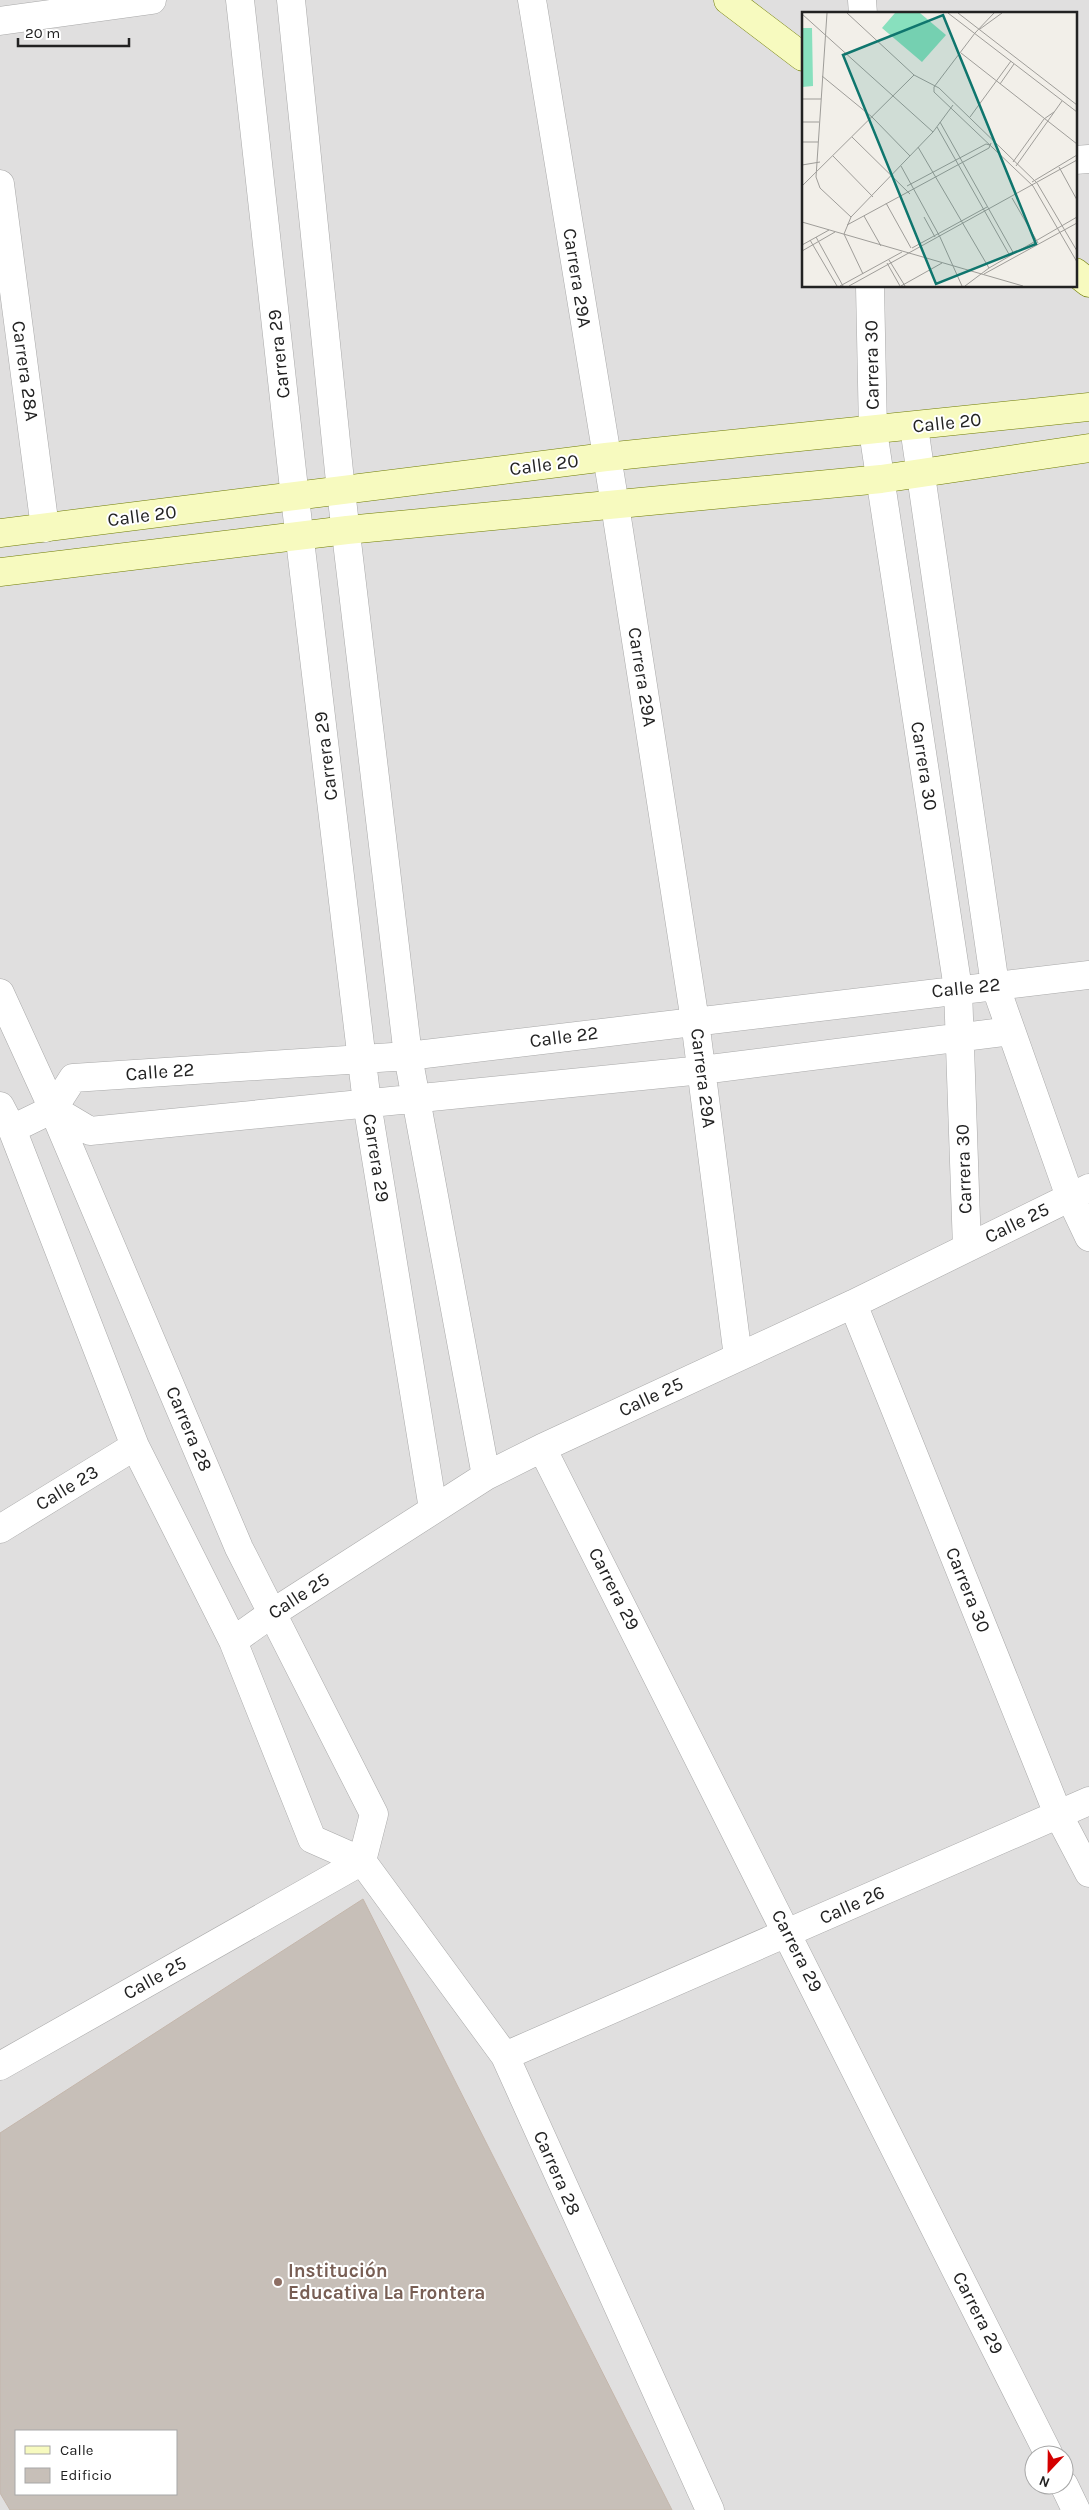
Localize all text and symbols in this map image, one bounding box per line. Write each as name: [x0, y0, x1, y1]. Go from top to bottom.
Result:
inset map: [802, 12, 1076, 288]
scale bar: [18, 15, 129, 47]
text: 20 m: [25, 24, 60, 42]
street label: Carrera 29A: [558, 227, 596, 329]
street label: Carrera 29: [263, 308, 295, 400]
street label: Carrera 28A: [7, 319, 43, 423]
street label: Carrera 30: [860, 320, 884, 410]
street label: Calle 20: [911, 408, 983, 438]
street label: Calle 20: [508, 450, 580, 480]
street label: Calle 20: [106, 501, 178, 531]
street label: Carrera 29A: [623, 626, 661, 728]
street label: Carrera 29: [310, 710, 342, 802]
street label: Carrera 30: [906, 720, 942, 812]
street label: Calle 22: [931, 973, 1001, 1003]
street label: Calle 22: [528, 1022, 600, 1052]
street label: Carrera 29A: [686, 1027, 720, 1129]
street label: Calle 22: [125, 1059, 195, 1085]
street label: Carrera 29: [358, 1112, 394, 1204]
street label: Carrera 30: [951, 1124, 977, 1214]
street label: Calle 25: [981, 1198, 1053, 1248]
street label: Calle 25: [615, 1372, 687, 1422]
street label: Carrera 28: [161, 1383, 217, 1475]
street label: Calle 23: [32, 1461, 102, 1515]
street label: Carrera 29: [584, 1544, 644, 1634]
street label: Carrera 30: [941, 1544, 995, 1636]
street label: Calle 25: [264, 1568, 334, 1624]
street label: Calle 26: [816, 1881, 888, 1929]
street label: Carrera 29: [767, 1906, 827, 1996]
street label: Calle 25: [120, 1952, 190, 2004]
street label: Carrera 28: [529, 2127, 585, 2219]
place label: Institución Educativa La Frontera: [288, 2260, 485, 2304]
street label: Carrera 29: [948, 2268, 1008, 2358]
marker: Institución Educativa La Frontera: [272, 2276, 284, 2288]
legend: [15, 2430, 178, 2495]
text: Calle: [60, 2441, 94, 2459]
north arrow: [1024, 2445, 1074, 2495]
text: Edificio: [60, 2466, 112, 2484]
text: N: [1036, 2472, 1052, 2491]

